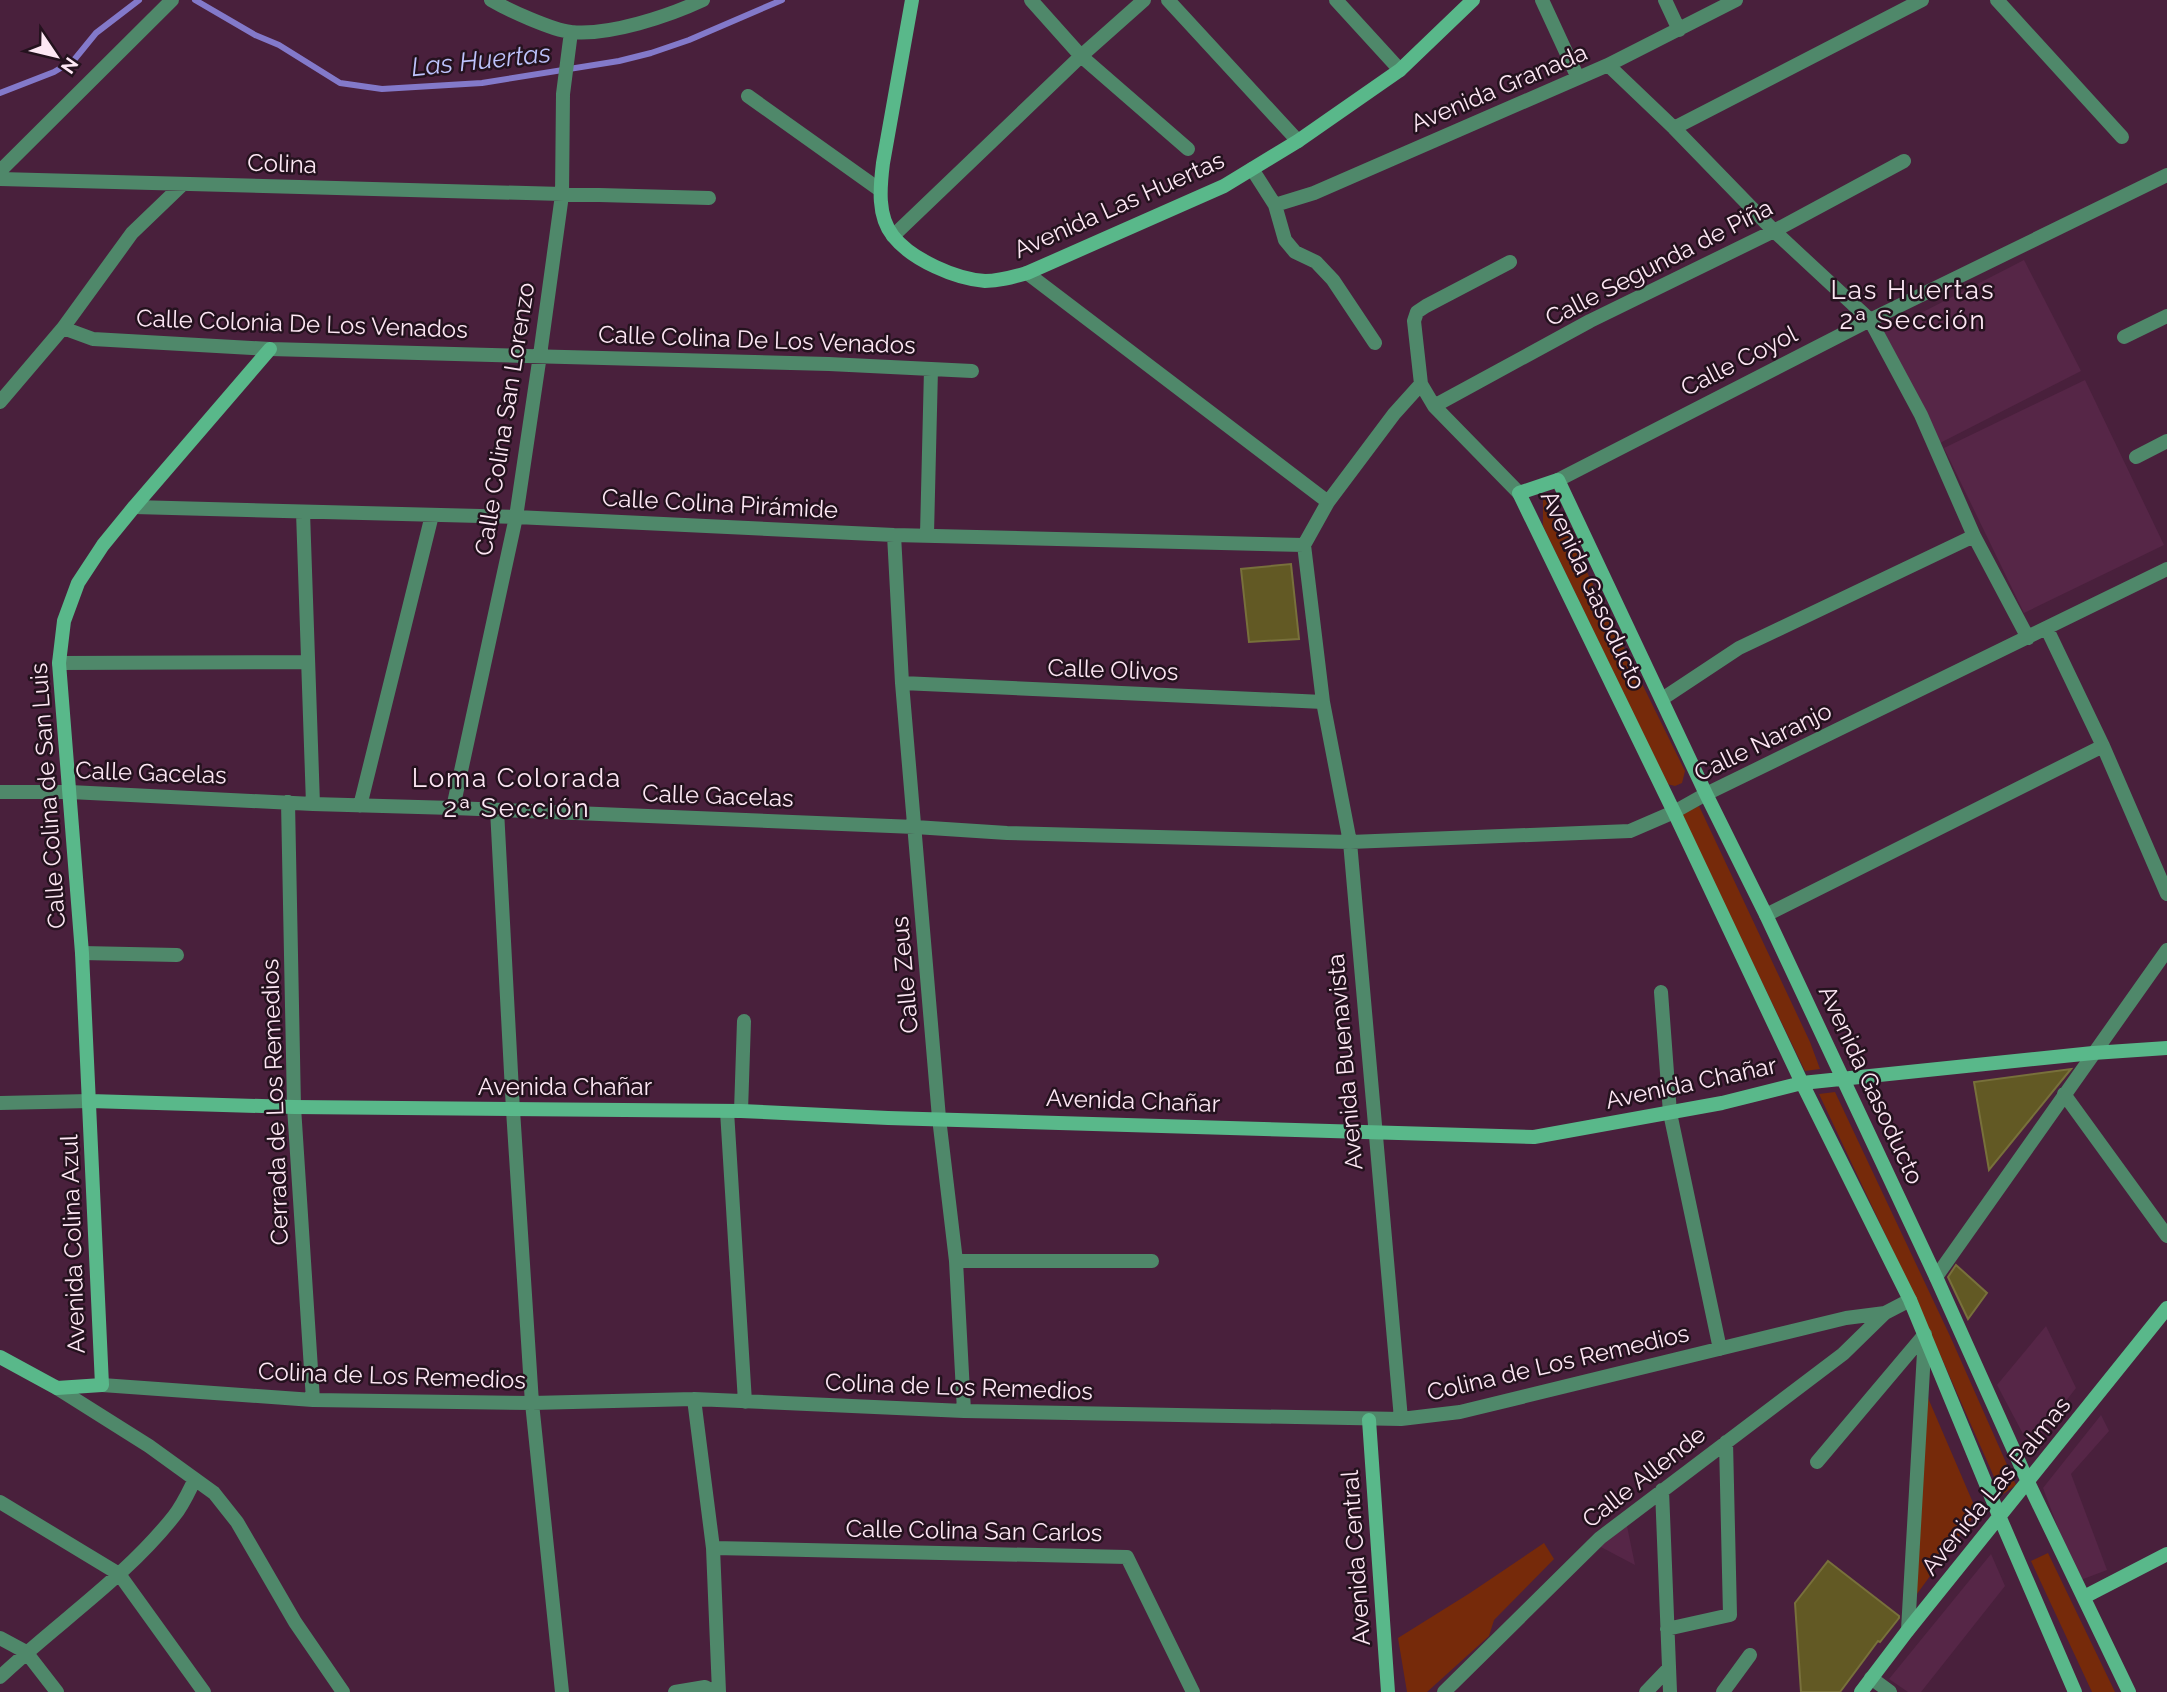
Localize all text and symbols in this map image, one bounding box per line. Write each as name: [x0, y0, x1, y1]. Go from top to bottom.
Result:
north arrow: [21, 21, 91, 91]
street label: Avenida Granada: [1406, 37, 1591, 138]
water label: Las Huertas: [410, 38, 552, 82]
text: N: [57, 54, 83, 78]
street label: Avenida Las Huertas: [1009, 145, 1228, 264]
street label: Colina: [247, 148, 317, 179]
street label: Calle Segunda de Piña: [1540, 193, 1777, 332]
district label: Las Huertas 2ª Sección: [1831, 275, 1995, 335]
street label: Calle Colina San Lorenzo: [469, 280, 540, 558]
street label: Calle Colonia De Los Venados: [136, 303, 468, 344]
street label: Calle Colina De Los Venados: [598, 319, 916, 360]
street label: Calle Coyol: [1676, 319, 1802, 402]
street label: Calle Colina Pirámide: [601, 483, 839, 524]
street label: Avenida Gasoducto: [1535, 486, 1652, 694]
street label: Calle Olivos: [1047, 653, 1179, 686]
street label: Calle Colina de San Luis: [24, 662, 71, 930]
street label: Calle Naranjo: [1689, 696, 1836, 787]
street label: Calle Gacelas: [75, 755, 227, 790]
district label: Loma Colorada 2ª Sección: [412, 763, 622, 823]
street label: Calle Gacelas: [642, 778, 794, 813]
street label: Calle Zeus: [885, 915, 924, 1035]
street label: Avenida Buenavista: [1321, 953, 1368, 1171]
street label: Cerrada de Los Remedios: [255, 958, 294, 1246]
street label: Avenida Gasoducto: [1813, 981, 1930, 1189]
street label: Avenida Chañar: [1603, 1050, 1780, 1115]
street label: Avenida Chañar: [478, 1072, 653, 1101]
street label: Avenida Chañar: [1045, 1083, 1221, 1118]
street label: Avenida Colina Azul: [54, 1134, 91, 1354]
street label: Colina de Los Remedios: [1424, 1318, 1692, 1407]
street label: Colina de Los Remedios: [258, 1356, 526, 1395]
street label: Colina de Los Remedios: [825, 1367, 1093, 1406]
street label: Avenida Las Palmas: [1915, 1391, 2076, 1581]
street label: Calle Allende: [1576, 1419, 1711, 1534]
street label: Avenida Central: [1335, 1469, 1376, 1647]
street label: Calle Colina San Carlos: [845, 1514, 1103, 1547]

